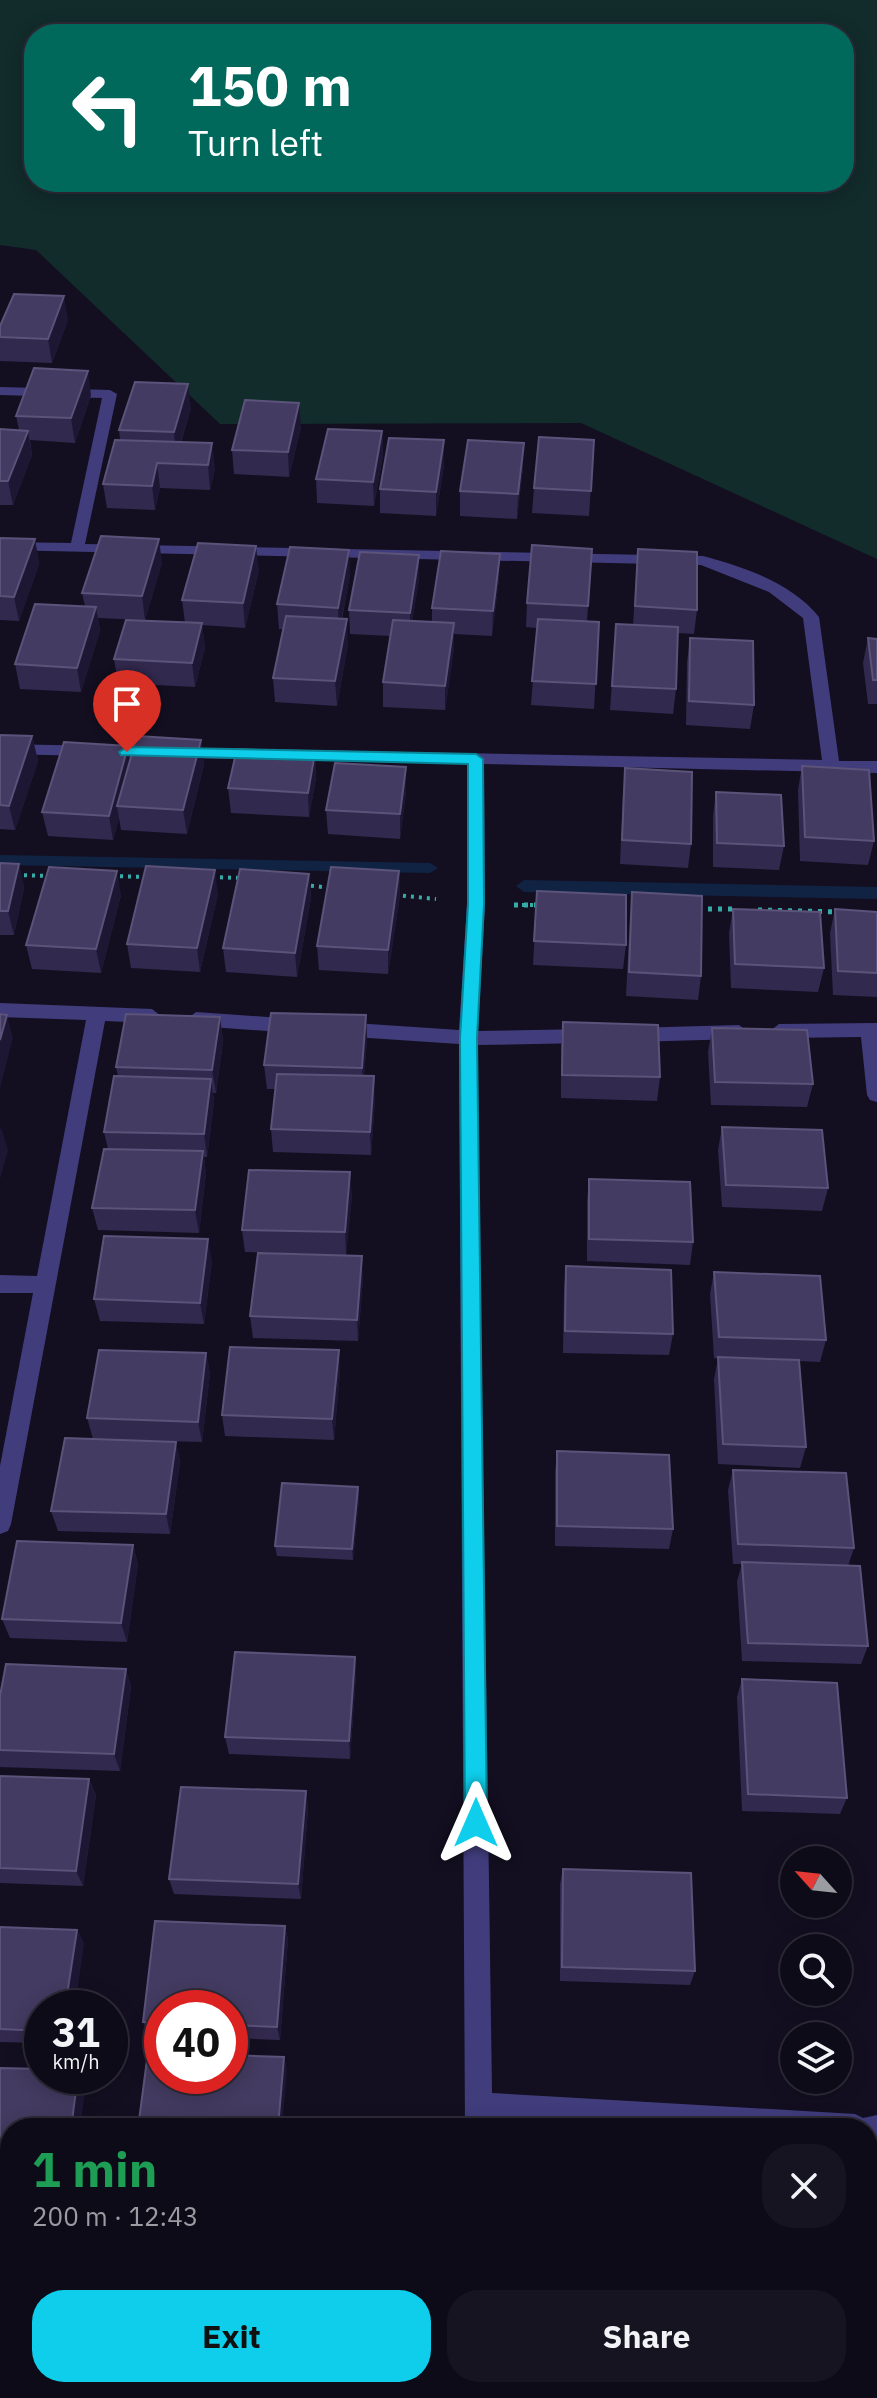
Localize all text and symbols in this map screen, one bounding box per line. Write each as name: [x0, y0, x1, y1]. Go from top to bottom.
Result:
text: 150 m: [188, 49, 352, 121]
icon: left: [56, 56, 160, 160]
text: Turn left: [188, 119, 323, 166]
pin: [93, 670, 161, 752]
icon: arrive: [105, 682, 149, 726]
position arrow: [434, 1781, 518, 1865]
north arrow: [780, 1846, 852, 1918]
map controls: [780, 1846, 852, 2094]
button: search: [780, 1934, 852, 2006]
speed limit sign: 40: [144, 1990, 248, 2094]
text: 31: [52, 2006, 100, 2058]
button: layers: [780, 2022, 852, 2094]
text: km/h: [52, 2048, 100, 2075]
text: 1 min: [32, 2138, 157, 2200]
button: close: [762, 2144, 846, 2228]
text: 200 m · 12:43: [32, 2199, 198, 2233]
button: Exit: [32, 2290, 431, 2382]
button: Share: [447, 2290, 846, 2382]

